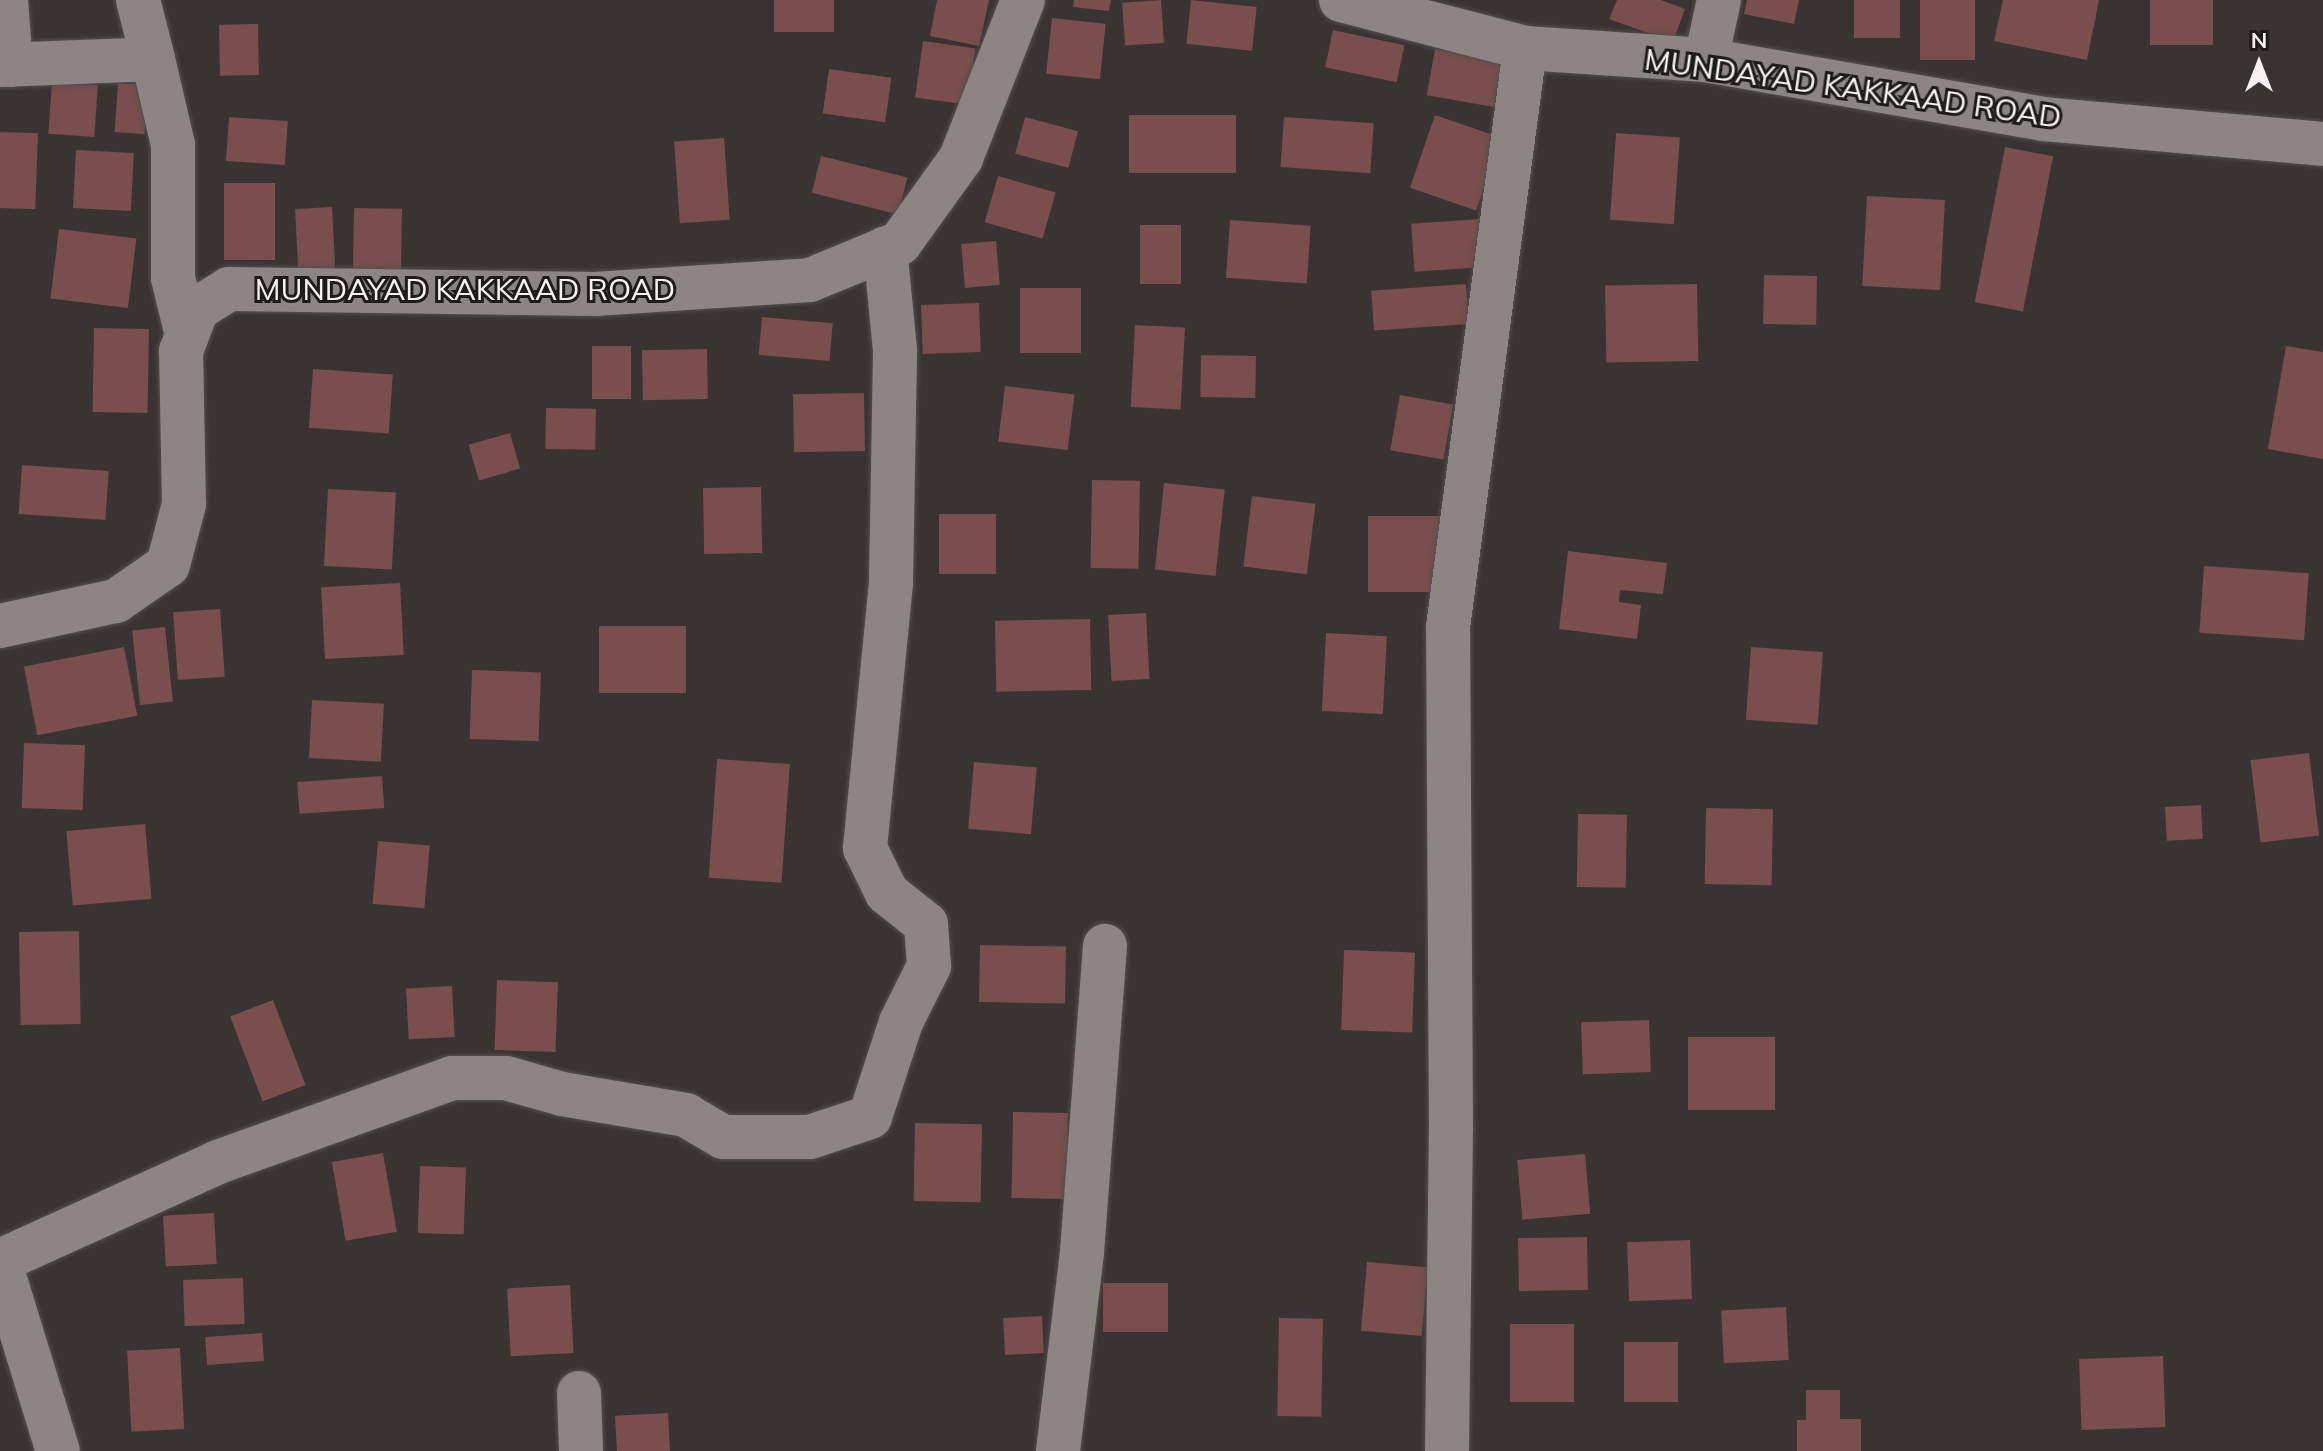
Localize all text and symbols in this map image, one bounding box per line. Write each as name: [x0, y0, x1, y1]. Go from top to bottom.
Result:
north arrow: [2219, 24, 2299, 104]
text: N: [2251, 26, 2267, 54]
street label: MUNDAYAD KAKKAAD ROAD: [1642, 41, 2064, 135]
street label: MUNDAYAD KAKKAAD ROAD: [255, 271, 675, 307]

